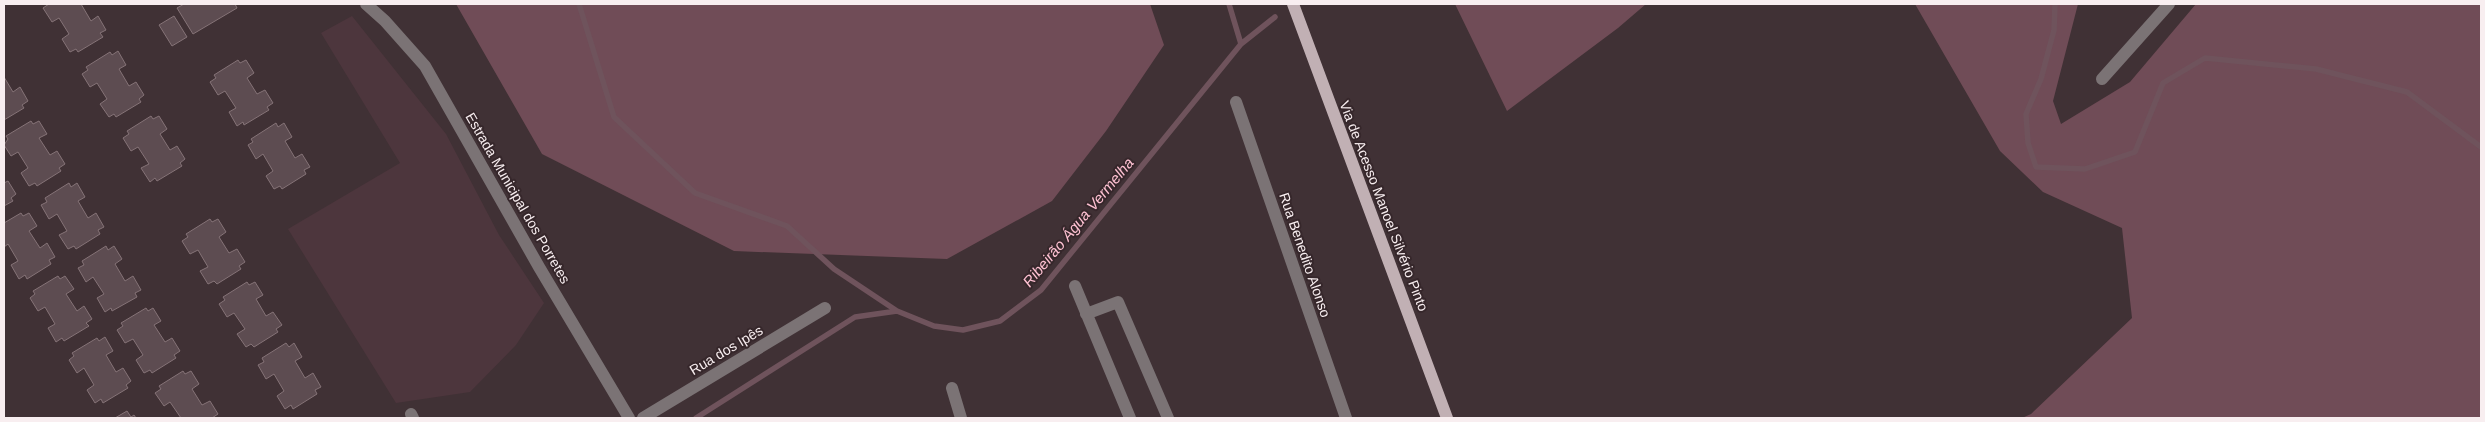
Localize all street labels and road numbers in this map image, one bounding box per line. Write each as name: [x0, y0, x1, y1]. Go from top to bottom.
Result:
street label: Via de Acesso Manoel Silvério Pinto: [1336, 99, 1432, 314]
street label: Estrada Municipal dos Porretes: [462, 110, 574, 286]
street label: Rua Benedito Alonso: [1276, 191, 1334, 320]
street label: Rua dos Ipês: [687, 322, 765, 378]

